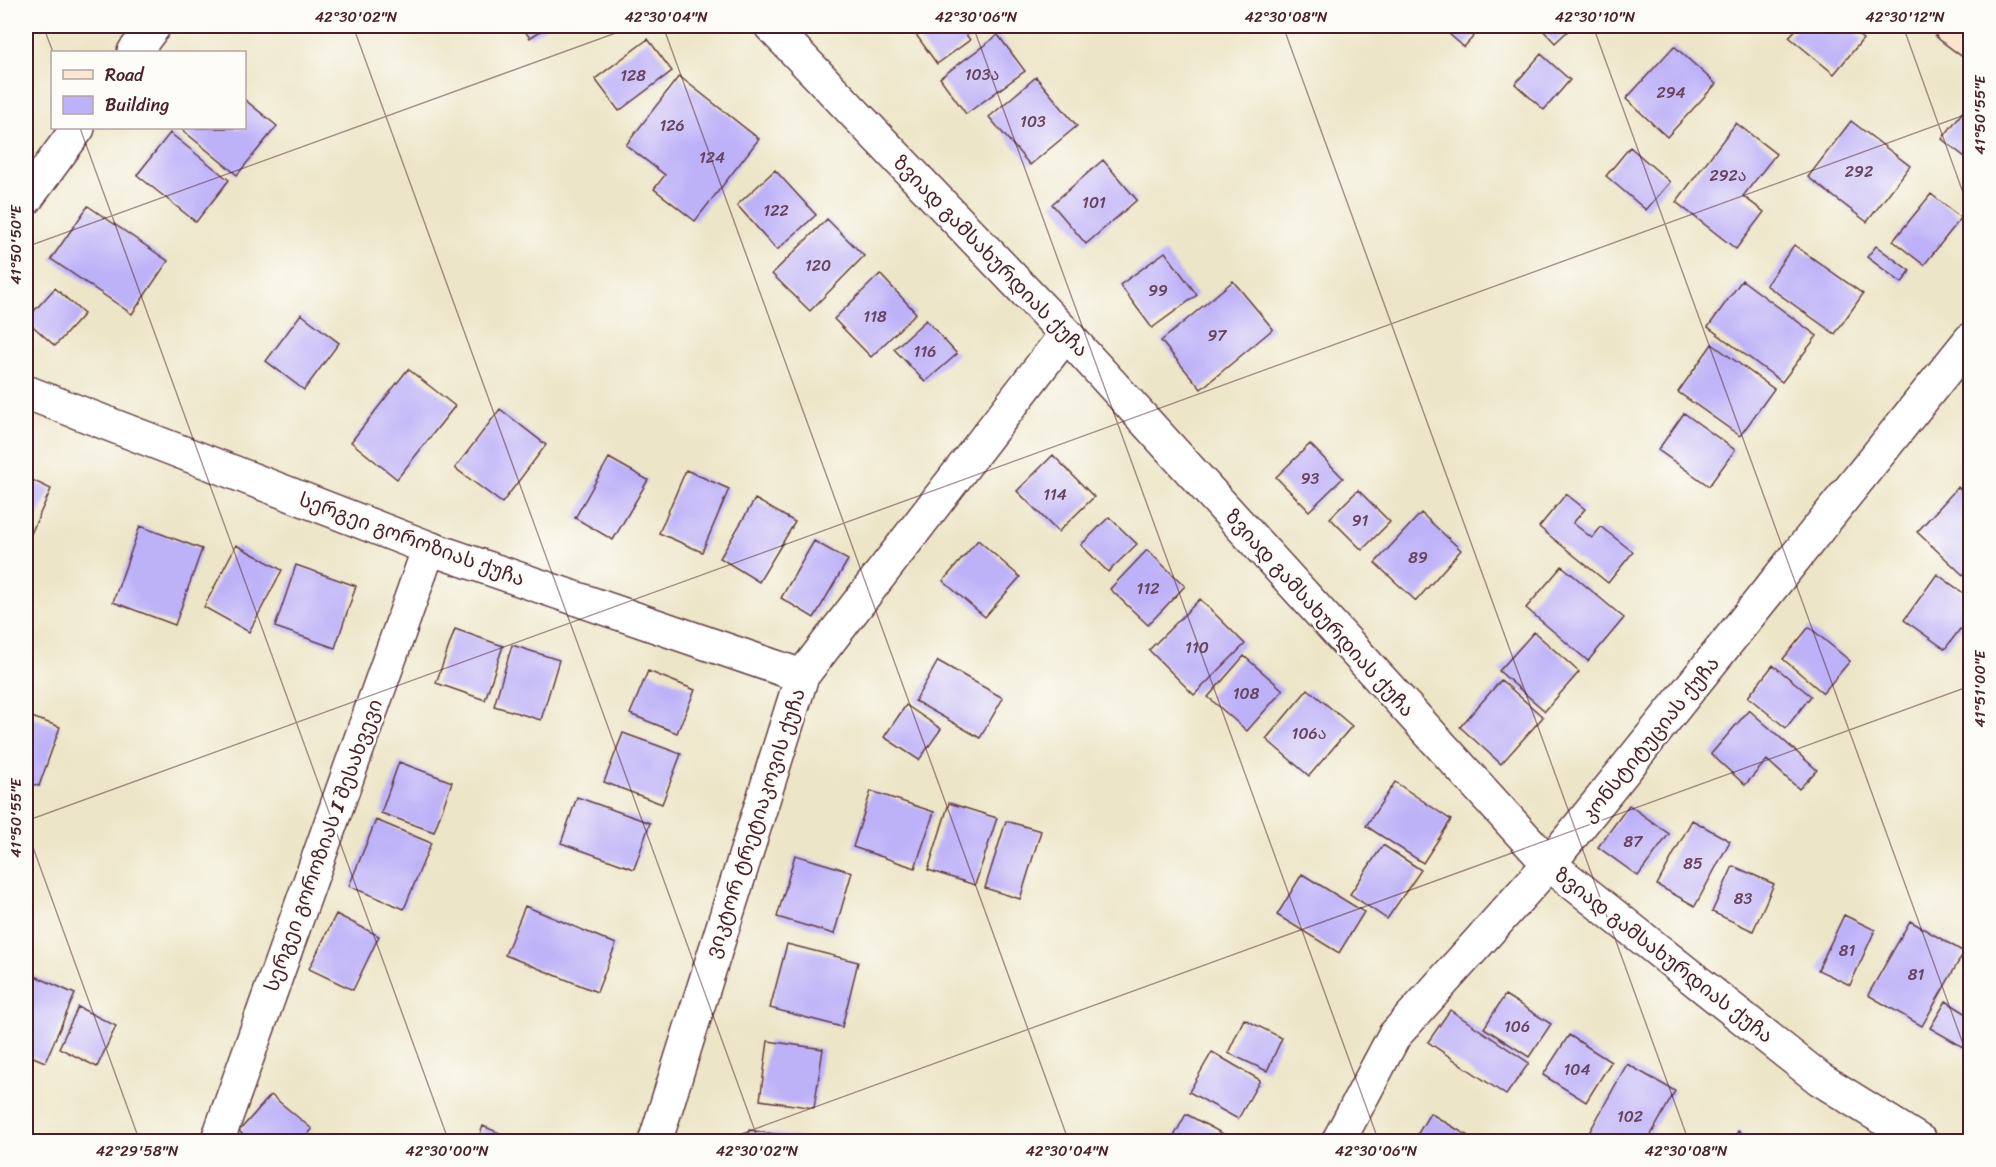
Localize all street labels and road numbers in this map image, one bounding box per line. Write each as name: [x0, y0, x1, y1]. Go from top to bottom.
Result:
street label: ზვიად გამსახურდიას ქუჩა: [884, 147, 1097, 366]
street label: სერგეი გოროზიას ქუჩა: [294, 482, 530, 597]
street label: ზვიად გამსახურდიას ქუჩა: [1216, 501, 1423, 726]
street label: კონსტიტუციას ქუჩა: [1572, 648, 1729, 830]
street label: ვიკტორ ტრეტიაკოვის ქუჩა: [695, 684, 816, 963]
street label: სერგეი გოროზიას I შესახვევი: [254, 694, 393, 996]
street label: ზვიად გამსახურდიას ქუჩა: [1546, 858, 1781, 1053]

